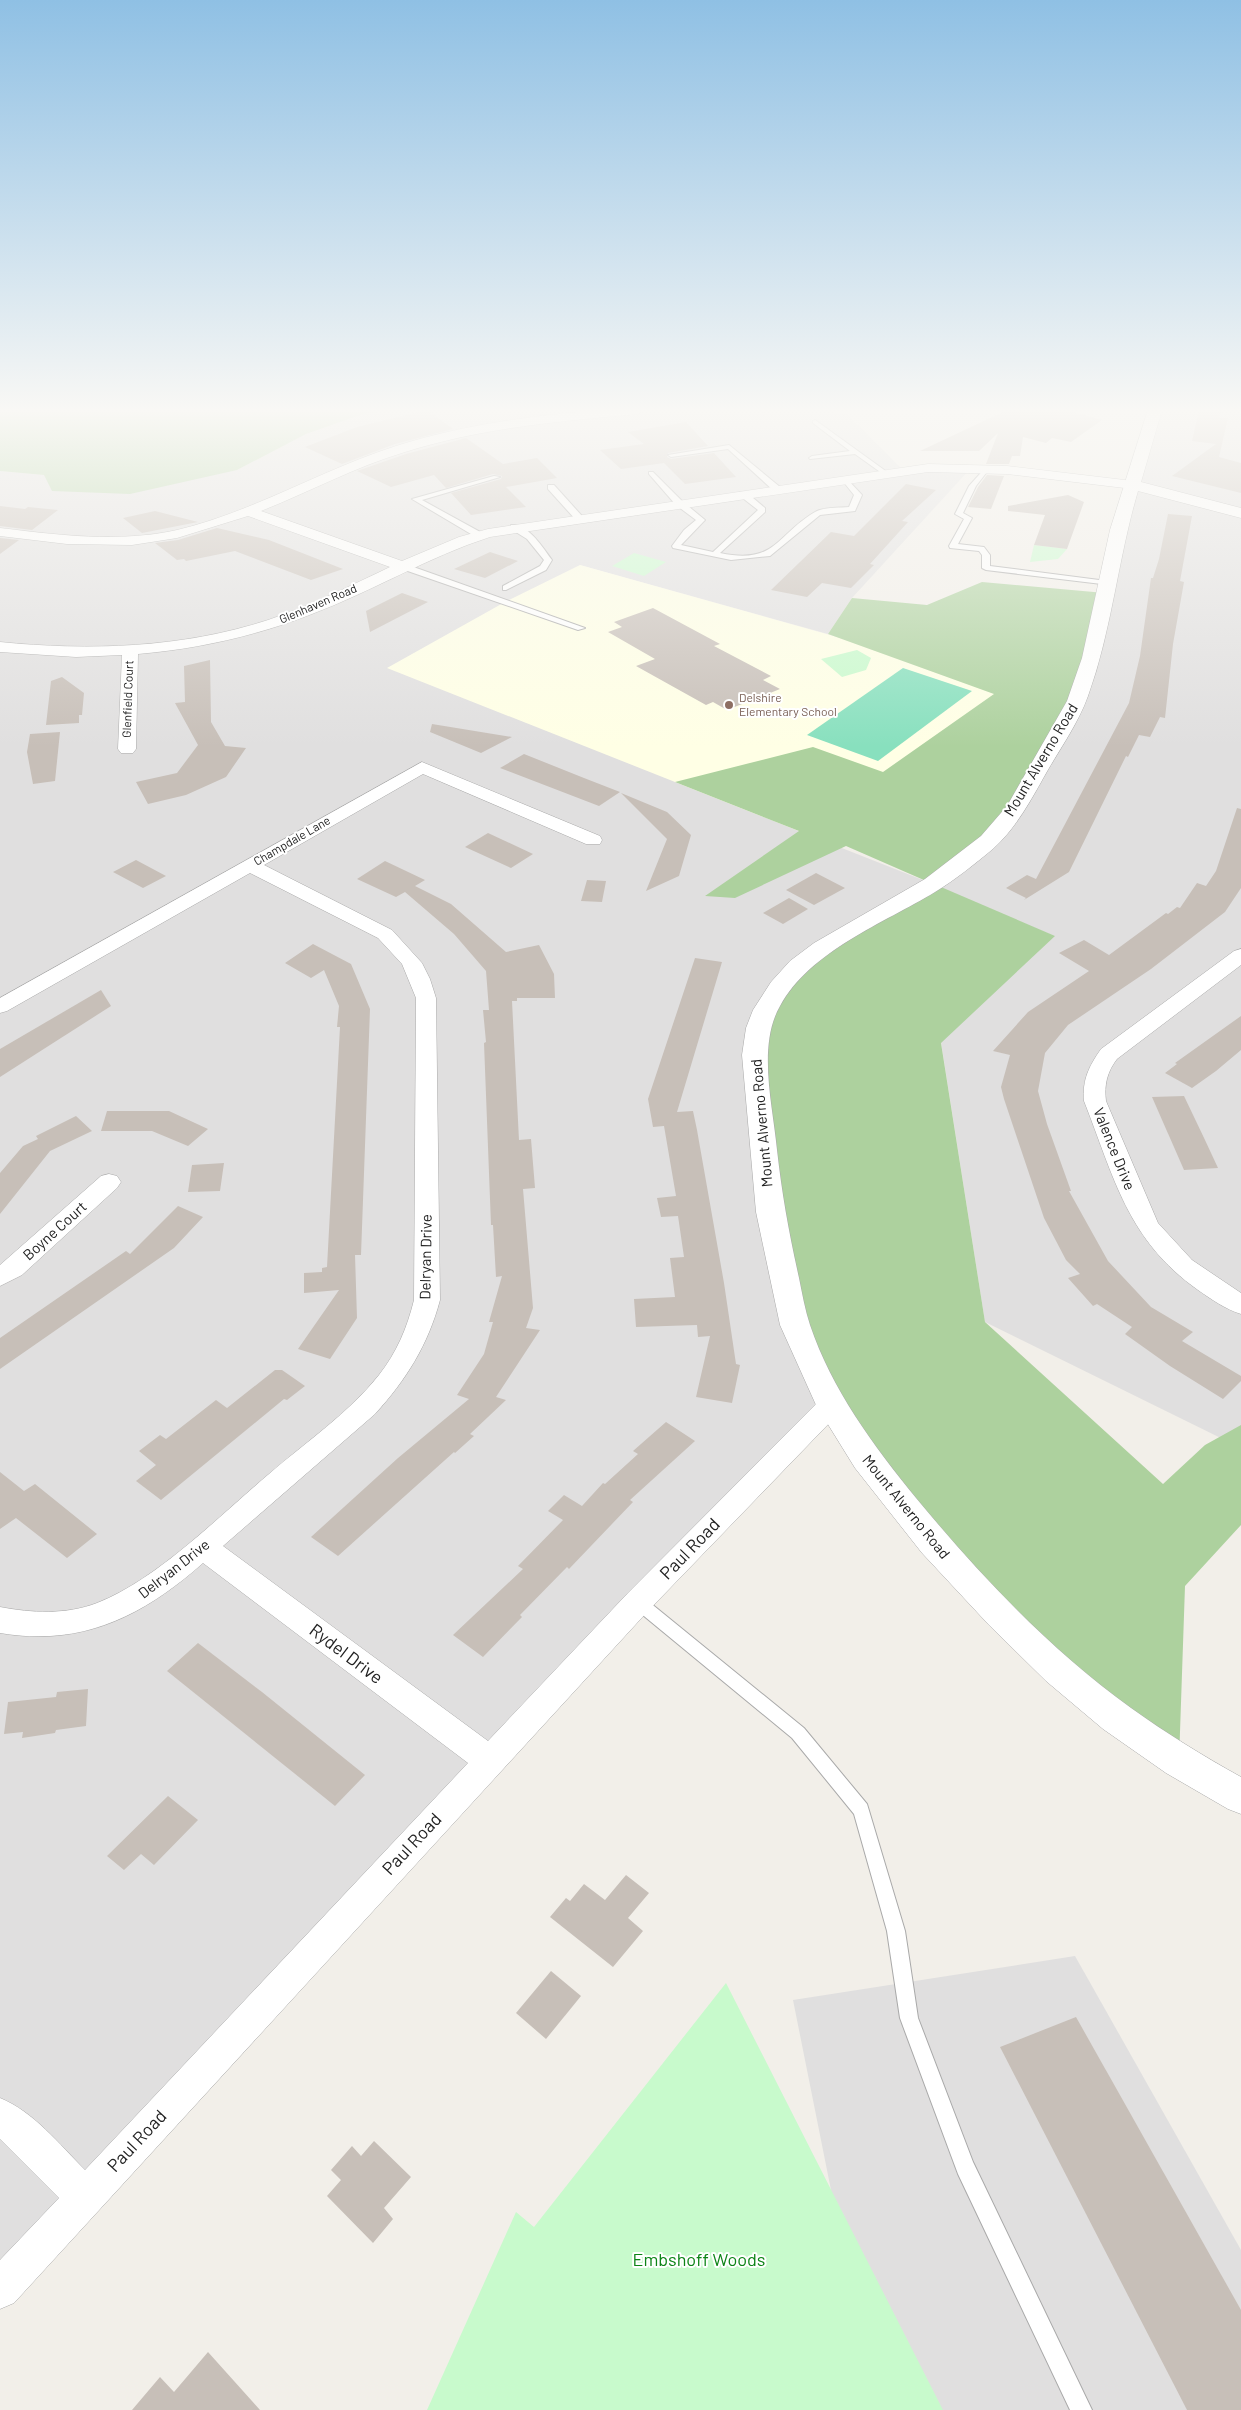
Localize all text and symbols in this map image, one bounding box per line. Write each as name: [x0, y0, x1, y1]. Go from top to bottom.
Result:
street label: Glenhaven Road: [277, 580, 358, 626]
street label: Glenfield Court: [119, 660, 135, 738]
place label: Delshire Elementary School: [739, 690, 837, 718]
marker: Delshire Elementary School: [723, 699, 735, 711]
street label: Mount Alverno Road: [999, 700, 1081, 819]
street label: Champdale Lane: [251, 812, 332, 868]
street label: Mount Alverno Road: [746, 1058, 776, 1188]
street label: Valence Drive: [1090, 1105, 1140, 1193]
street label: Boyne Court: [19, 1197, 90, 1264]
street label: Delryan Drive: [415, 1214, 435, 1300]
street label: Mount Alverno Road: [859, 1451, 954, 1562]
street label: Paul Road: [655, 1513, 724, 1584]
street label: Delryan Drive: [134, 1535, 213, 1602]
street label: Rydel Drive: [306, 1618, 388, 1688]
street label: Paul Road: [377, 1808, 446, 1879]
street label: Paul Road: [102, 2105, 171, 2176]
park label: Embshoff Woods: [633, 2248, 765, 2270]

